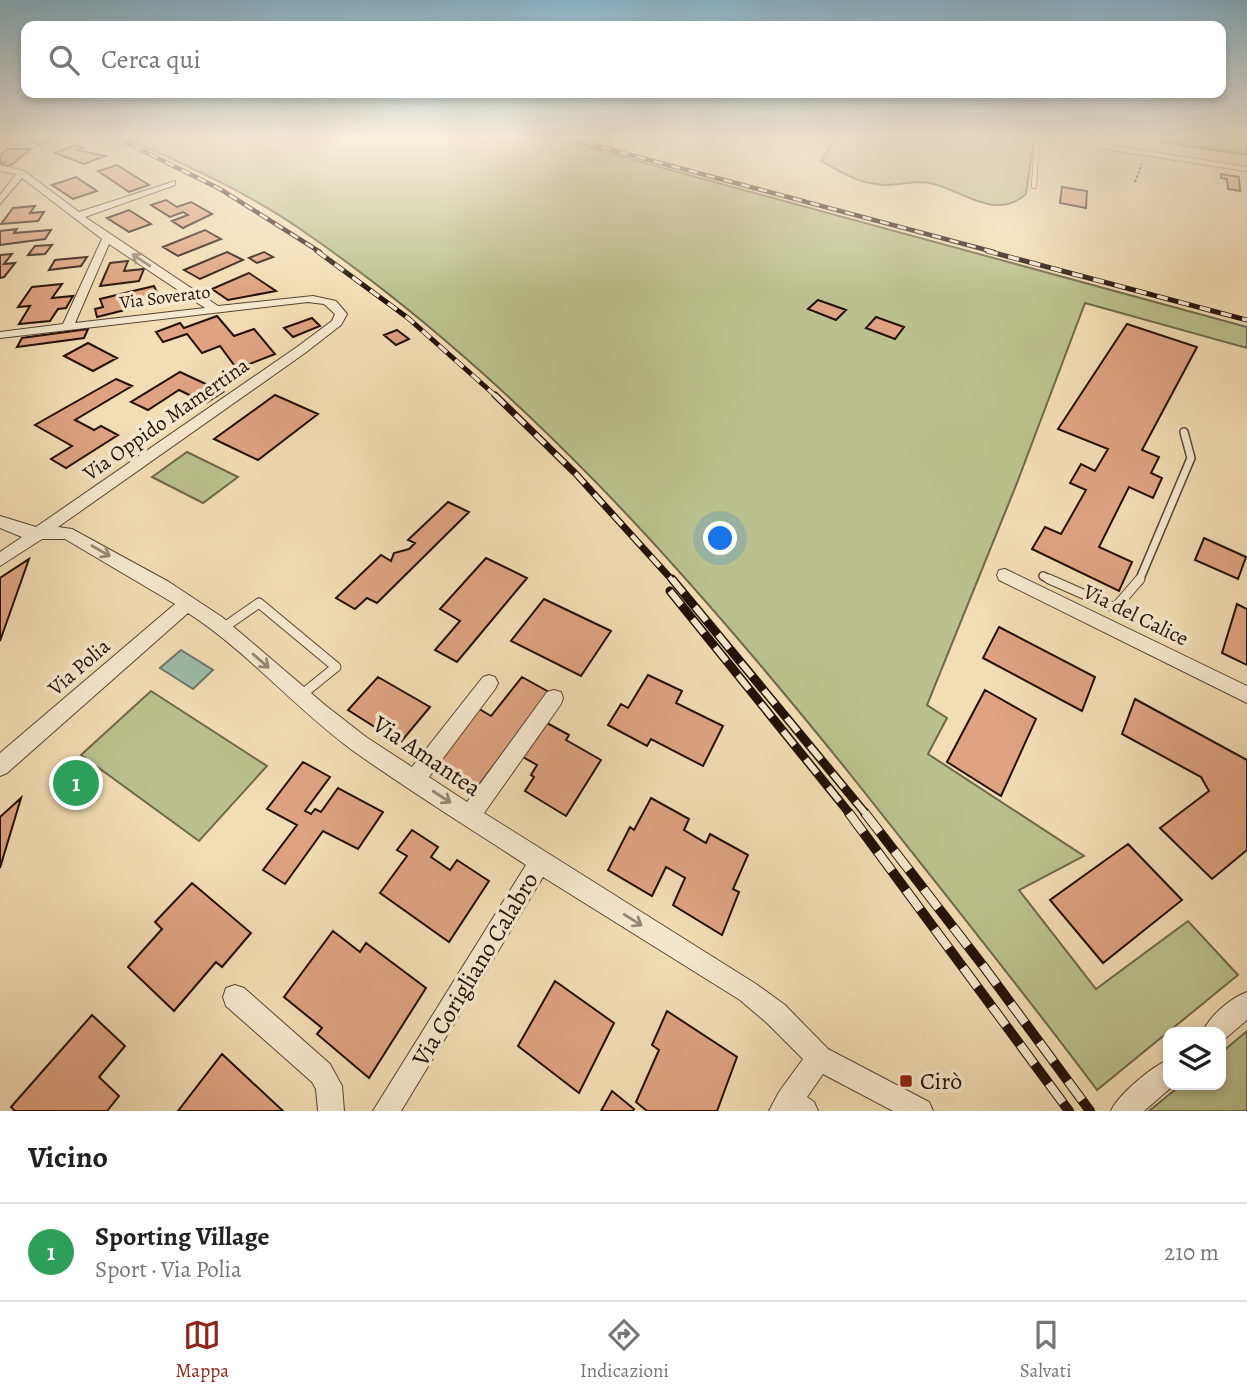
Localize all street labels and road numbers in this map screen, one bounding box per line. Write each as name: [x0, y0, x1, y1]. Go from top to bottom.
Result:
street label: Via Soverato: [117, 280, 212, 315]
street label: Via Oppido Mamertina: [77, 351, 255, 487]
street label: Via del Calice: [1078, 577, 1193, 653]
street label: Via Polia: [41, 632, 116, 702]
street label: Via Amantea: [366, 707, 488, 804]
street label: Via Corigliano Calabro: [404, 866, 546, 1073]

